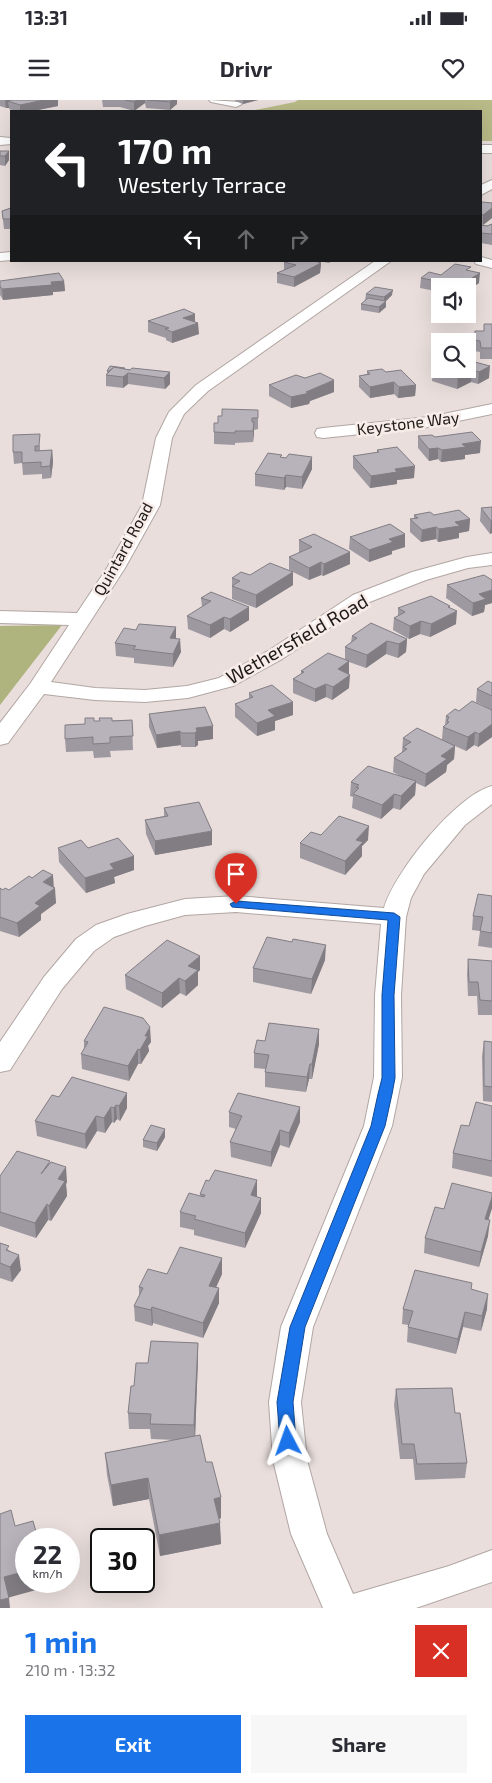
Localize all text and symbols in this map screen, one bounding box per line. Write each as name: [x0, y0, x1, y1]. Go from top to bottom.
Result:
text: 13:31: [25, 6, 68, 29]
icon: menu: [25, 54, 53, 82]
icon: heart: [439, 54, 467, 82]
text: Drivr: [220, 55, 272, 81]
text: 170 m: [118, 129, 212, 171]
icon: left: [35, 130, 100, 195]
text: Westerly Terrace: [118, 171, 286, 197]
icon: left: [179, 225, 207, 253]
icon: ahead: [232, 225, 260, 253]
icon: right: [285, 225, 313, 253]
map controls: [431, 278, 476, 378]
button: sound: [431, 278, 476, 323]
button: search: [431, 333, 476, 378]
street label: Keystone Way: [356, 407, 461, 438]
street label: Quintard Road: [89, 499, 157, 599]
street label: Wethersfield Road: [222, 589, 372, 688]
pin: [215, 853, 257, 904]
icon: arrive: [222, 860, 250, 888]
position arrow: [261, 1414, 313, 1466]
speed limit sign: 30: [90, 1528, 155, 1593]
text: 22: [33, 1539, 62, 1569]
text: km/h: [33, 1566, 62, 1580]
text: 1 min: [25, 1623, 97, 1659]
button: close: [415, 1625, 467, 1677]
text: 210 m · 13:32: [25, 1660, 115, 1679]
button: Exit: [25, 1715, 241, 1773]
button: Share: [251, 1715, 467, 1773]

